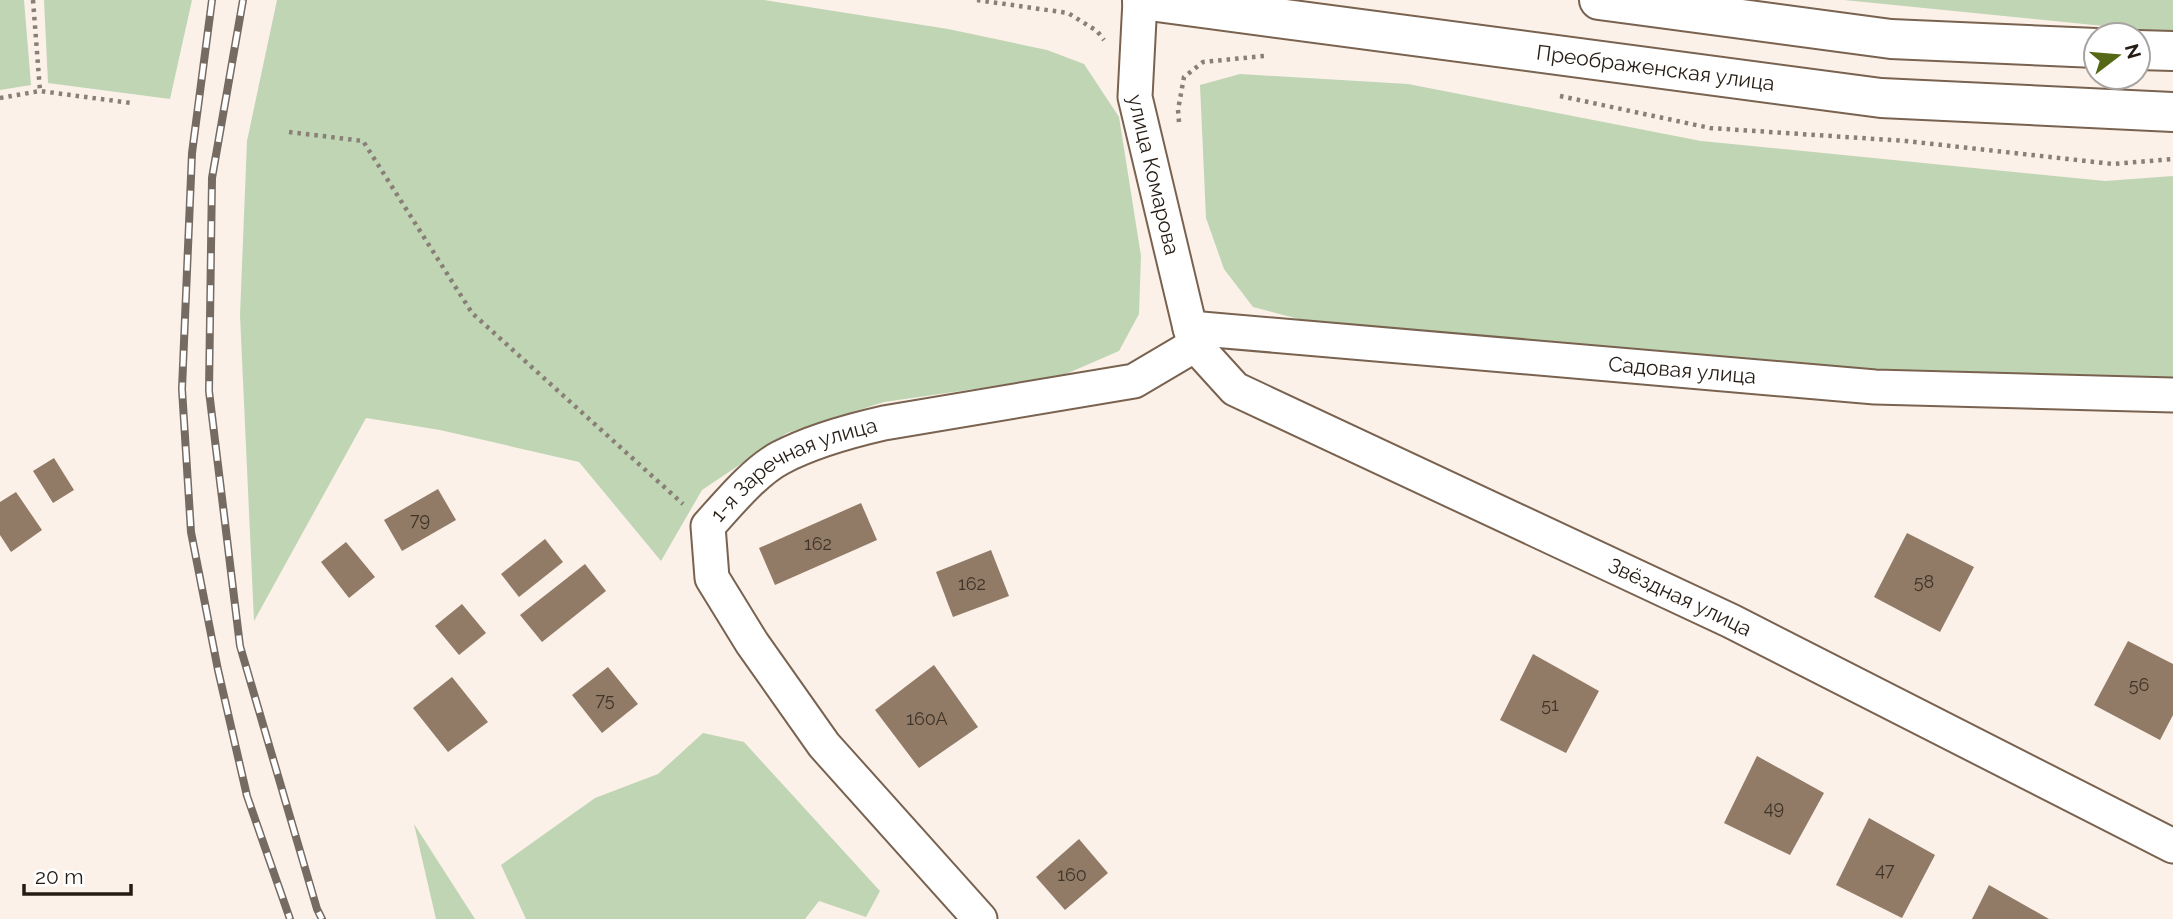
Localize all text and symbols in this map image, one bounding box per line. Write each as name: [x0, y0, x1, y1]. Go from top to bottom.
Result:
north arrow: [2082, 21, 2152, 91]
street label: Преображенская улица: [1535, 39, 1776, 96]
text: N: [2121, 41, 2146, 61]
street label: улица Комарова: [1123, 92, 1185, 257]
street label: Садовая улица: [1607, 351, 1757, 389]
street label: 1-я Заречная улица: [705, 412, 879, 527]
house number: 79: [410, 509, 430, 530]
house number: 162: [804, 533, 832, 554]
street label: Звёздная улица: [1604, 552, 1756, 641]
house number: 58: [1914, 571, 1934, 592]
house number: 162: [958, 573, 986, 594]
house number: 56: [2129, 674, 2149, 695]
house number: 75: [595, 689, 615, 710]
house number: 51: [1541, 694, 1559, 715]
house number: 160А: [906, 708, 948, 729]
house number: 49: [1764, 797, 1784, 818]
scale bar: [24, 852, 131, 896]
house number: 47: [1875, 859, 1895, 880]
text: 20 m: [35, 864, 83, 889]
house number: 160: [1057, 864, 1087, 885]

